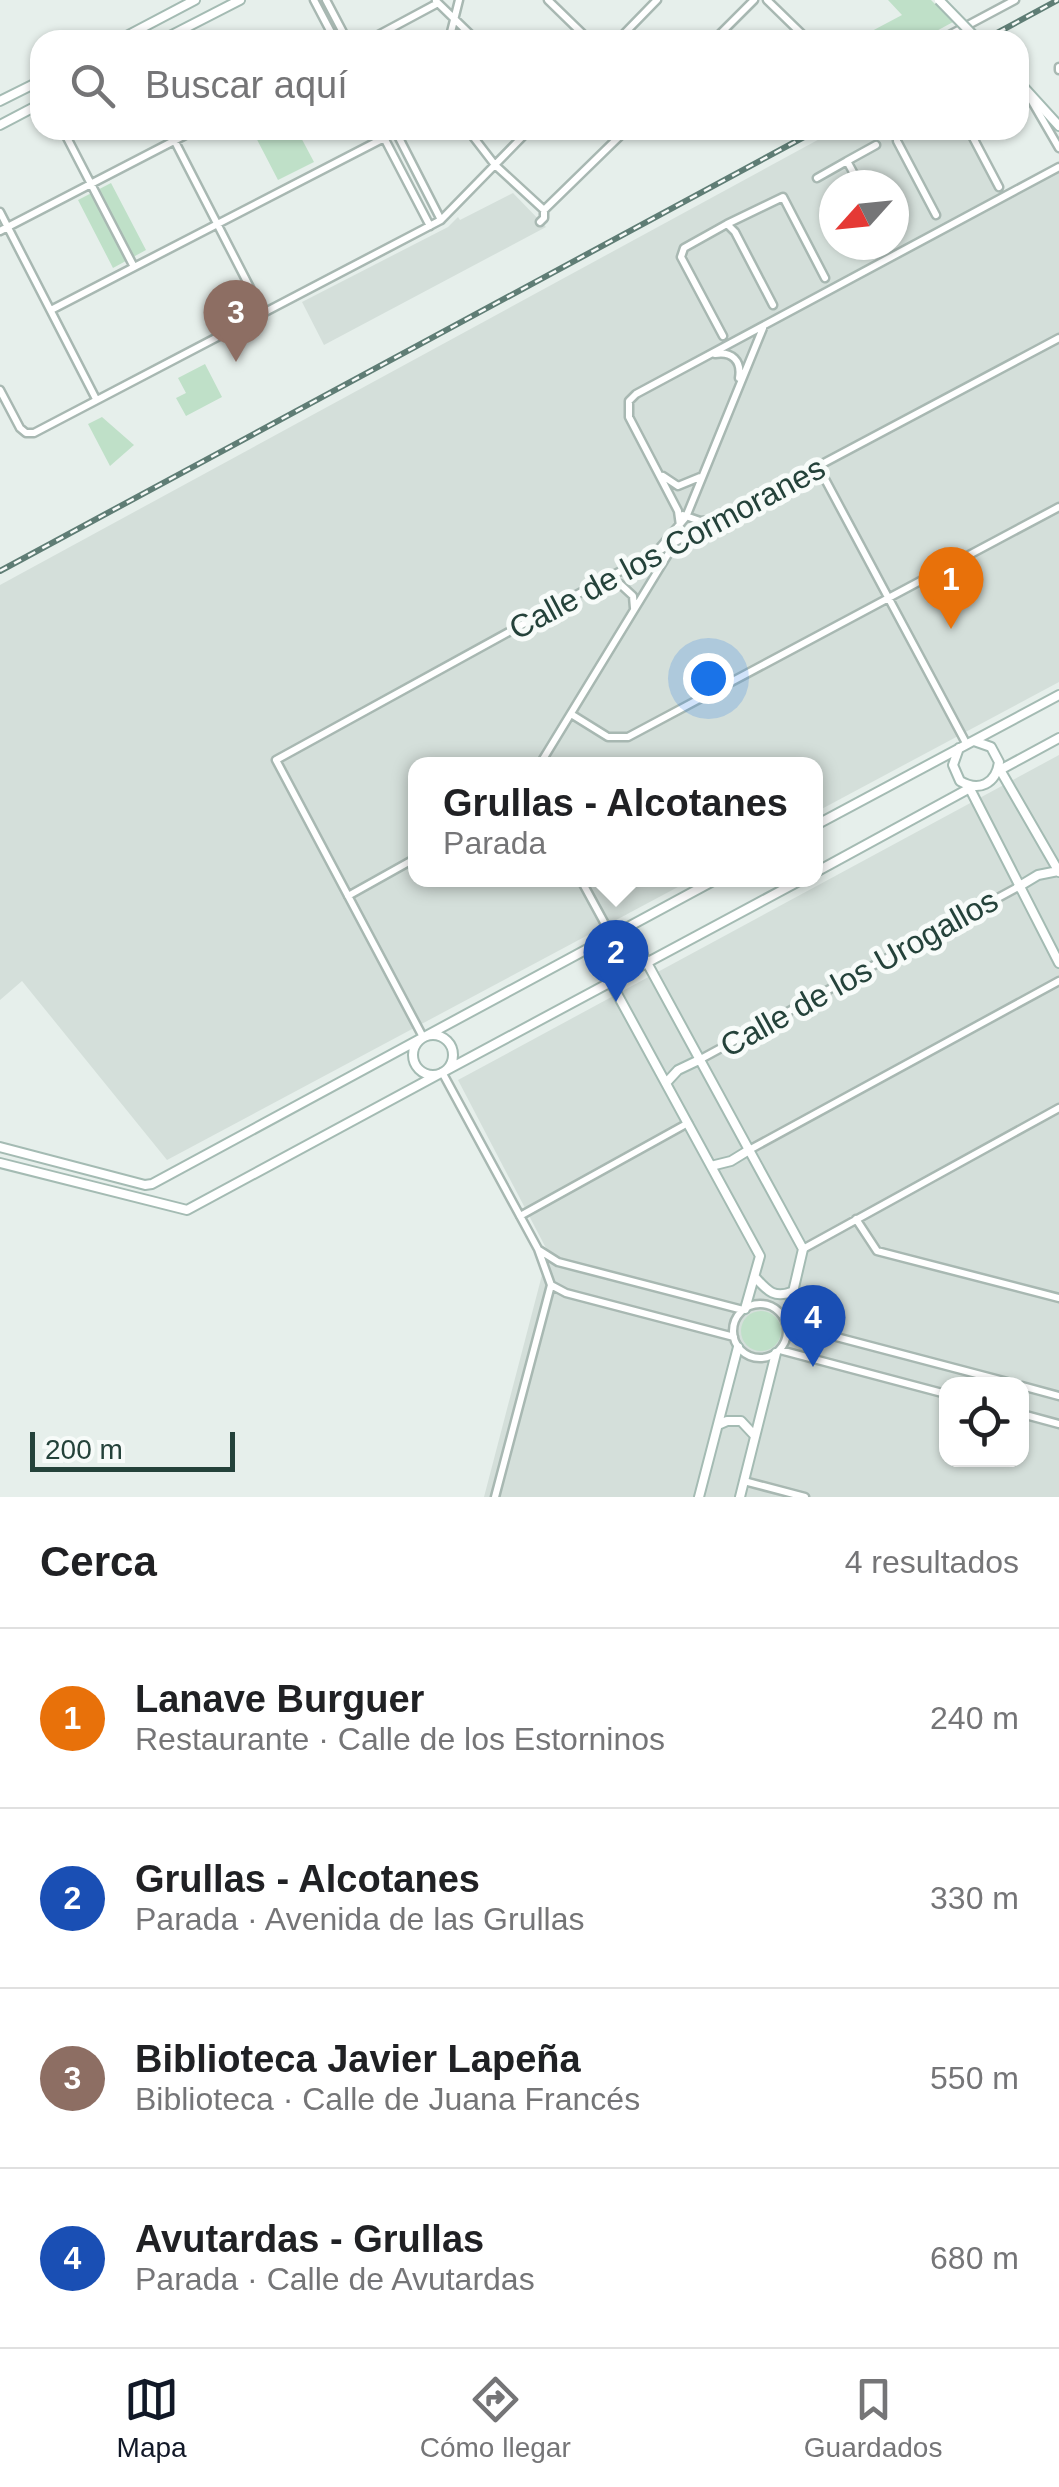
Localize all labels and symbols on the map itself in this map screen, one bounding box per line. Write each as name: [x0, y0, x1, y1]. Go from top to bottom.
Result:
north arrow: [819, 170, 909, 260]
pin: 3: [204, 280, 268, 362]
street label: Calle de los Cormoranes: [503, 449, 831, 647]
pin: 1: [918, 546, 984, 629]
your location: [683, 653, 734, 704]
street label: Calle de los Urogallos: [714, 882, 1004, 1064]
pin: 2: [584, 920, 648, 1002]
pin: 4: [780, 1284, 846, 1367]
scale bar: [30, 1427, 235, 1472]

